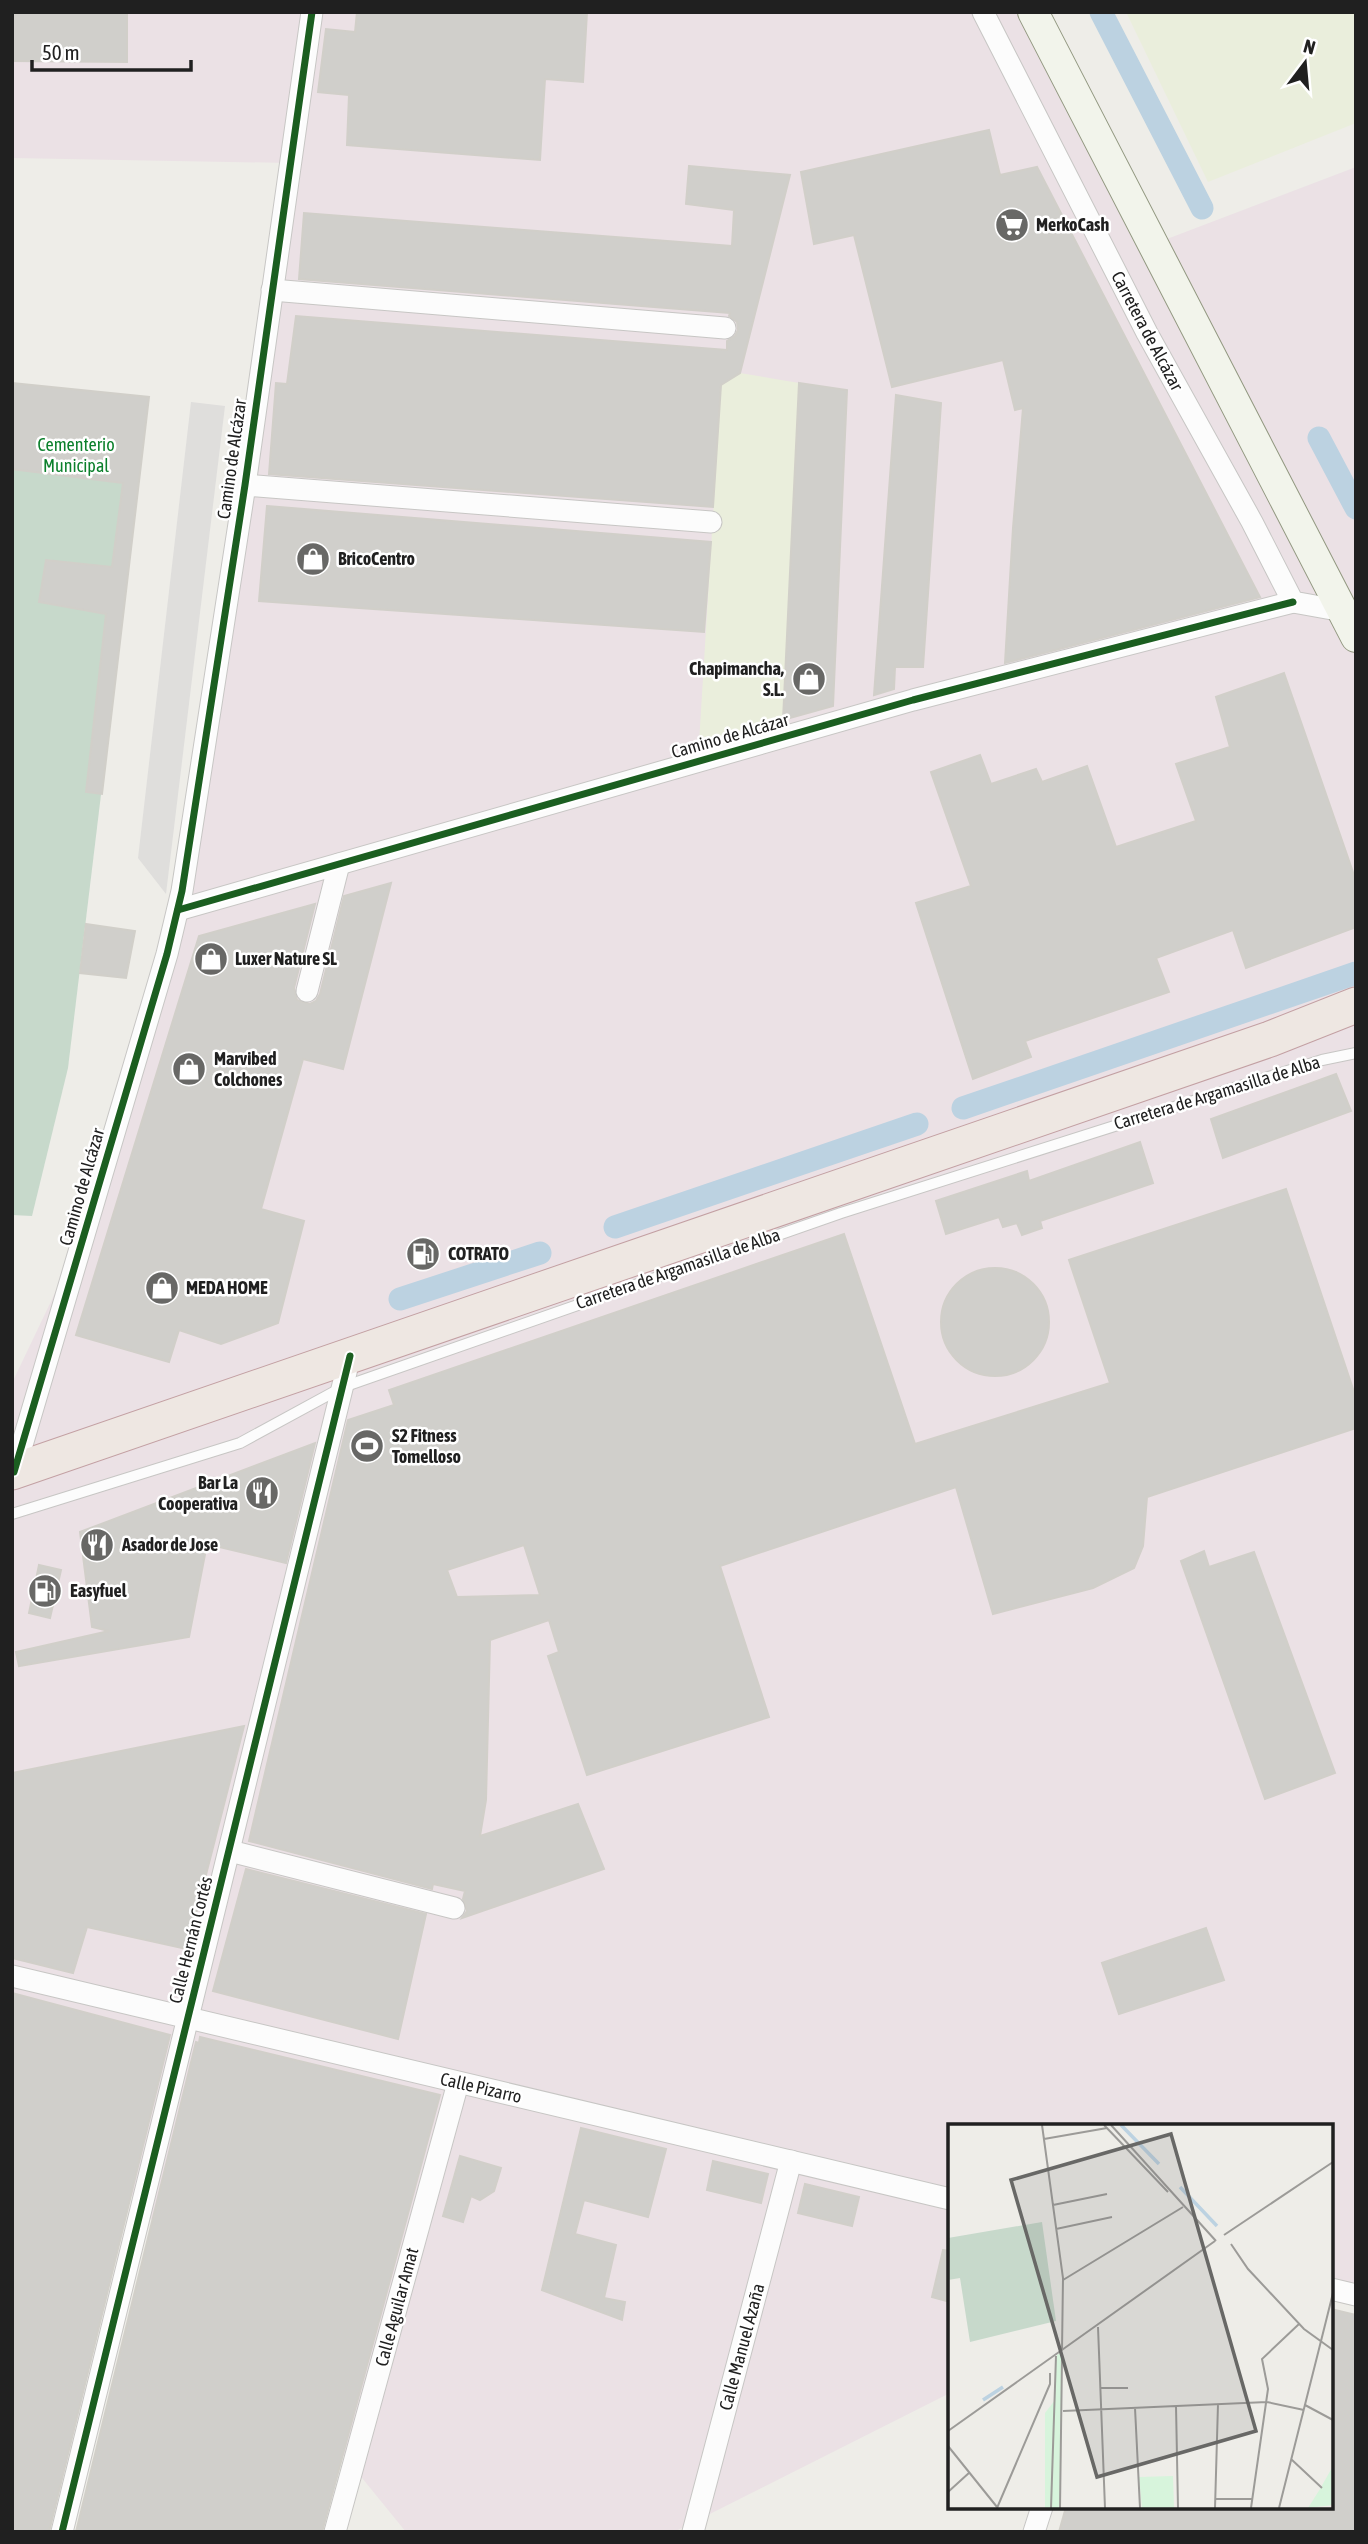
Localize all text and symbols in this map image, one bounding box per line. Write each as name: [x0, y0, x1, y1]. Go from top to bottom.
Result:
scale bar: [32, 28, 191, 72]
north arrow: [1270, 28, 1340, 98]
text: N: [1301, 35, 1318, 59]
text: 50 m: [42, 40, 80, 64]
supermarket icon: MerkoCash: [993, 206, 1031, 244]
place label: MerkoCash: [1036, 214, 1109, 235]
street label: Carretera de Alcázar: [1107, 268, 1188, 395]
street label: Camino de Alcázar: [213, 397, 250, 520]
park label: Cementerio Municipal: [37, 434, 115, 476]
shop icon: BricoCentro: [294, 540, 332, 578]
place label: BricoCentro: [338, 548, 415, 569]
place label: Chapimancha, S.L.: [689, 658, 784, 700]
shop icon: Chapimancha, S.L.: [790, 660, 828, 698]
street label: Camino de Alcázar: [669, 709, 792, 762]
shop icon: Luxer Nature SL: [192, 940, 230, 978]
place label: Luxer Nature SL: [235, 948, 337, 969]
place label: Marvibed Colchones: [214, 1048, 283, 1090]
shop icon: Marvibed Colchones: [170, 1050, 208, 1088]
street label: Carretera de Argamasilla de Alba: [1111, 1051, 1323, 1134]
street label: Camino de Alcázar: [55, 1125, 108, 1248]
street label: Carretera de Argamasilla de Alba: [573, 1224, 783, 1313]
fuel station icon: COTRATO: [404, 1235, 442, 1273]
place label: COTRATO: [448, 1243, 509, 1264]
shop icon: MEDA HOME: [143, 1269, 181, 1307]
place label: MEDA HOME: [186, 1277, 268, 1298]
place label: S2 Fitness Tomelloso: [392, 1425, 461, 1467]
sports icon: S2 Fitness Tomelloso: [348, 1427, 386, 1465]
place label: Bar La Cooperativa: [158, 1472, 238, 1514]
restaurant icon: Bar La Cooperativa: [243, 1474, 281, 1512]
restaurant icon: Asador de Jose: [78, 1526, 116, 1564]
place label: Asador de Jose: [121, 1534, 218, 1555]
fuel station icon: Easyfuel: [26, 1572, 64, 1610]
place label: Easyfuel: [70, 1580, 127, 1601]
street label: Calle Hernán Cortés: [165, 1874, 216, 2005]
street label: Calle Pizarro: [438, 2068, 524, 2107]
inset map: [948, 2124, 1333, 2509]
street label: Calle Aguilar Amat: [371, 2245, 422, 2369]
street label: Calle Manuel Azaña: [714, 2281, 769, 2413]

